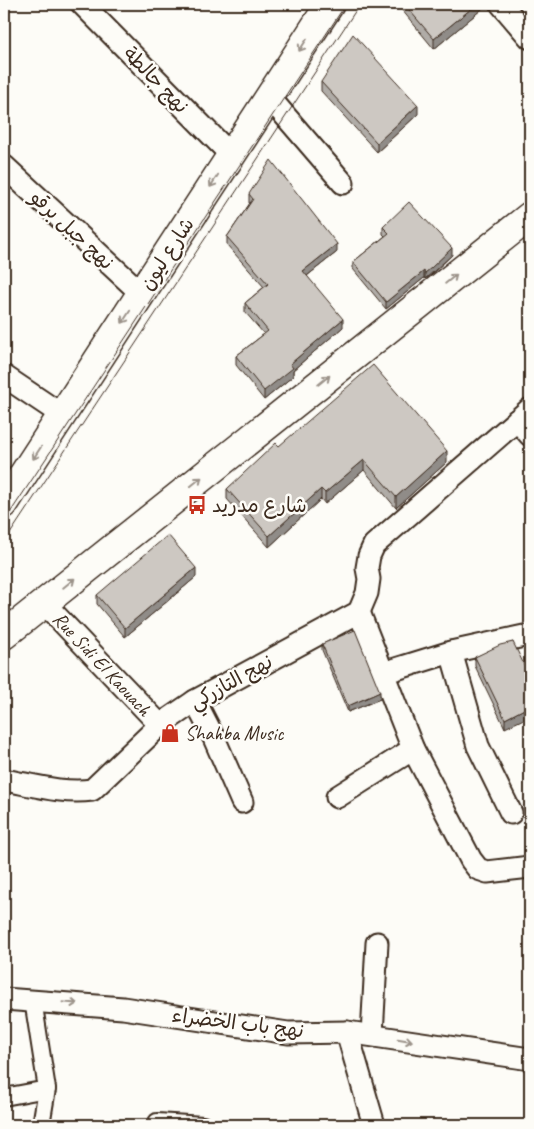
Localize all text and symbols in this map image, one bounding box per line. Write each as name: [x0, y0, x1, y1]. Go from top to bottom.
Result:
one-way arrow: [298, 37, 308, 51]
street label: نهج جالطة: [117, 41, 194, 119]
one-way arrow: [209, 173, 219, 187]
street label: نهج جبل برقو: [24, 184, 119, 276]
street label: شارع ليون: [134, 213, 201, 296]
one-way arrow: [444, 274, 457, 285]
one-way arrow: [121, 309, 131, 323]
one-way arrow: [317, 375, 330, 386]
one-way arrow: [32, 445, 42, 459]
one-way arrow: [190, 476, 203, 487]
place label: شارع مدريد: [212, 493, 307, 519]
bus stop icon: شارع مدريد: [186, 494, 208, 516]
one-way arrow: [62, 577, 75, 588]
street label: Rue Sidi El Kaouach: [47, 607, 157, 722]
street label: نهج التازركي: [185, 649, 279, 719]
place label: Shahba Music: [185, 721, 284, 746]
shop icon: Shahba Music: [159, 722, 181, 744]
one-way arrow: [62, 998, 78, 1008]
street label: نهج باب الخضراء: [170, 1002, 305, 1044]
one-way arrow: [396, 1035, 412, 1045]

